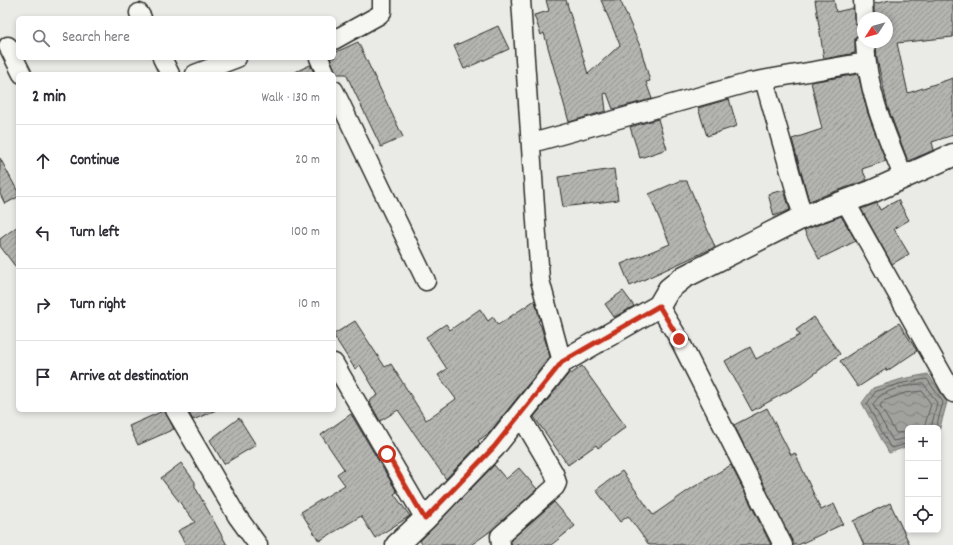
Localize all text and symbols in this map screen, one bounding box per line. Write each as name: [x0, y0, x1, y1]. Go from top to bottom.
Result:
north arrow: [857, 12, 893, 48]
search box: [16, 16, 336, 60]
icon: search: [30, 27, 52, 49]
text: Search here: [62, 27, 130, 49]
text: 2 min: [32, 86, 66, 110]
text: Walk · 130 m: [261, 89, 320, 108]
icon: ahead: [32, 150, 54, 172]
text: Continue: [70, 150, 119, 172]
text: 20 m: [295, 151, 320, 170]
icon: left: [32, 222, 54, 244]
text: Turn left: [70, 222, 119, 244]
text: 100 m: [291, 223, 320, 242]
icon: right: [32, 294, 54, 316]
text: Turn right: [70, 294, 126, 316]
text: 10 m: [298, 295, 320, 314]
route end: [670, 330, 688, 348]
icon: arrive: [32, 366, 54, 388]
text: Arrive at destination: [70, 366, 188, 388]
map controls: [905, 425, 941, 533]
button: +: [905, 425, 941, 461]
route start: [378, 445, 396, 463]
button: −: [905, 461, 941, 497]
button: locate: [905, 497, 941, 533]

